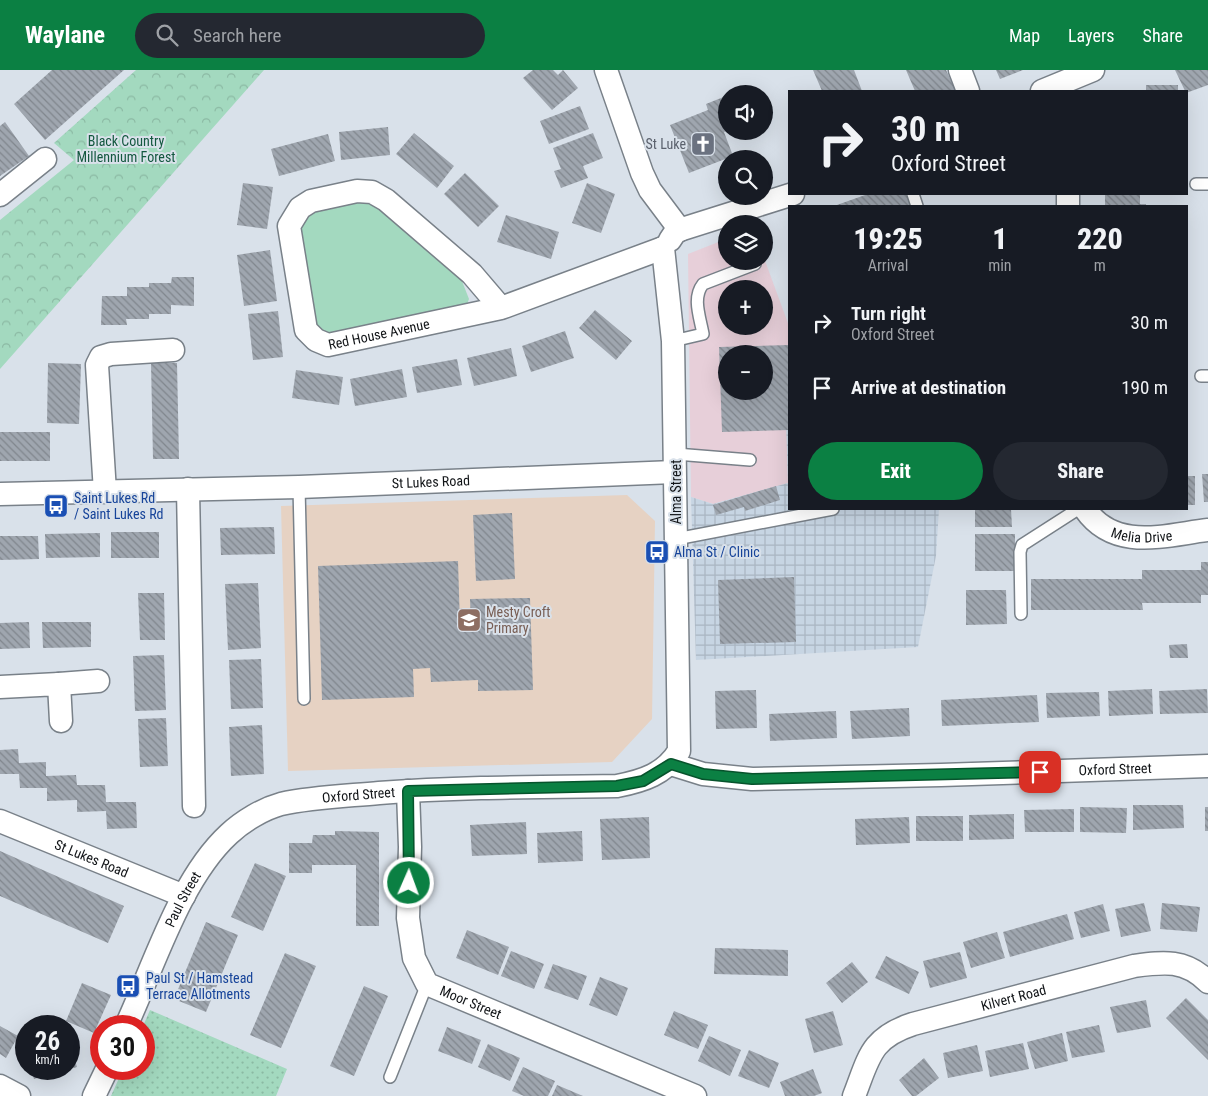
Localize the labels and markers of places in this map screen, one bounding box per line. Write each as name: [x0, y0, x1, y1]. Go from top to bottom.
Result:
church icon: St Luke: [690, 131, 716, 157]
place label: St Luke: [646, 136, 686, 152]
place label: Saint Lukes Rd / Saint Lukes Rd: [74, 490, 164, 522]
bus stop icon: Saint Lukes Rd / Saint Lukes Rd: [43, 493, 69, 519]
bus stop icon: Alma St / Clinic: [644, 539, 670, 565]
place label: Alma St / Clinic: [674, 544, 760, 560]
place label: Mesty Croft Primary: [486, 604, 550, 636]
school or university icon: Mesty Croft Primary: [456, 607, 482, 633]
pin: [1019, 751, 1061, 793]
place label: Paul St / Hamstead Terrace Allotments: [146, 970, 253, 1002]
bus stop icon: Paul St / Hamstead Terrace Allotments: [115, 973, 141, 999]

